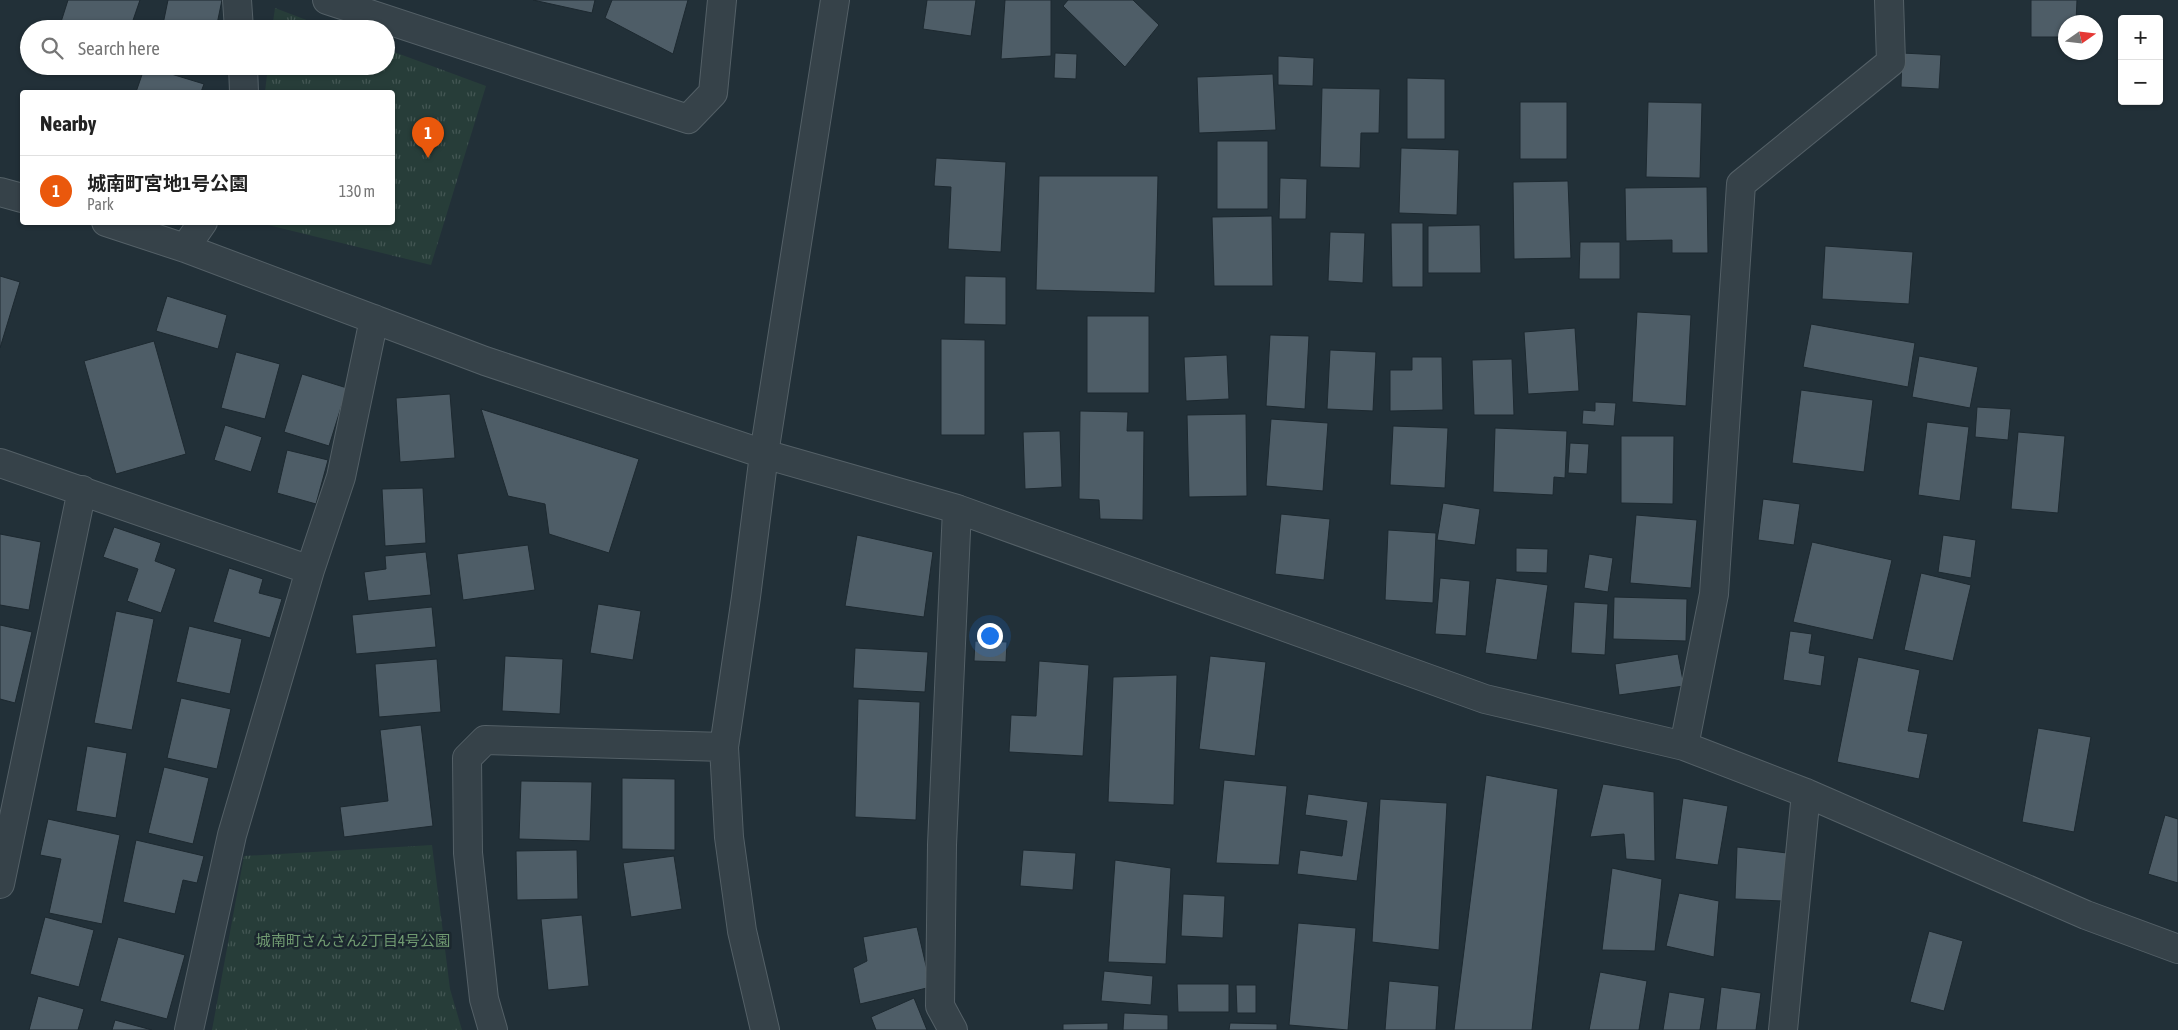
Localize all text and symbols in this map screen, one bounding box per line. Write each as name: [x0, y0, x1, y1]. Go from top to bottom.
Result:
north arrow: [2058, 15, 2103, 60]
map controls: [2118, 15, 2163, 105]
button: +: [2118, 15, 2163, 60]
search box: [20, 20, 395, 75]
icon: search: [38, 34, 66, 62]
text: Search here: [78, 37, 160, 59]
button: −: [2118, 60, 2163, 105]
text: Nearby: [40, 111, 96, 135]
pin: 1: [412, 117, 444, 158]
text: 城南町宮地1号公園: [87, 172, 248, 194]
text: 1: [52, 182, 60, 200]
text: 130 m: [339, 182, 375, 200]
text: Park: [87, 195, 114, 213]
your location: [977, 623, 1003, 649]
park label: 城南町さんさん2丁目4号公園: [256, 932, 450, 949]

